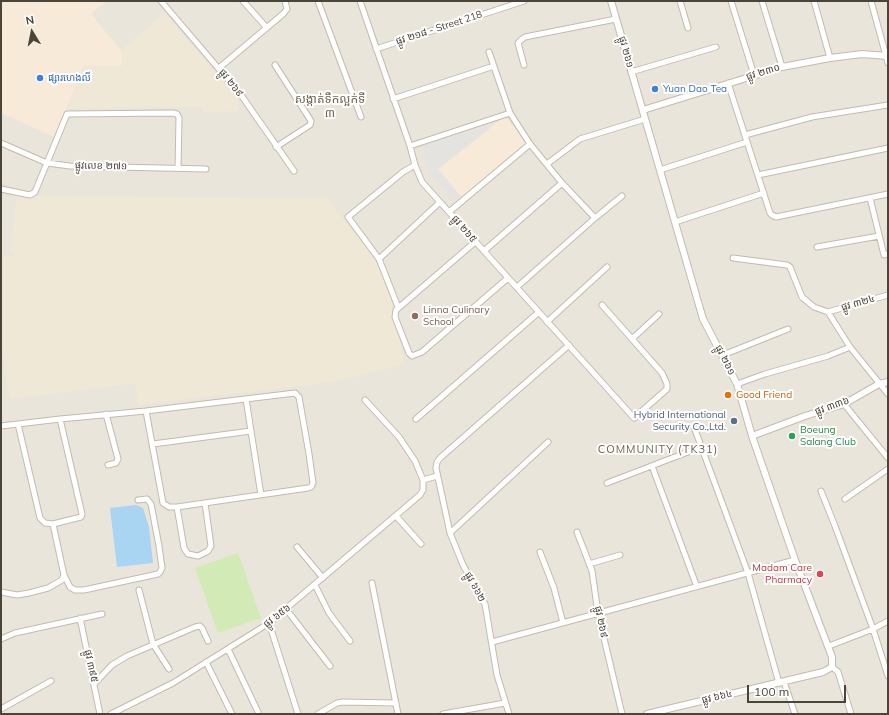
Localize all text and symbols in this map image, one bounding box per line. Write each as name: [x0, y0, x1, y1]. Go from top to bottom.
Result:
street label: ផ្លូវ ២១៨ - Street 218: [394, 8, 484, 48]
north arrow: [12, 12, 52, 52]
text: N: [25, 13, 35, 28]
street label: ផ្លូវ ២៦១: [616, 35, 636, 69]
street label: ផ្លូវ ២៣០: [745, 61, 781, 83]
street label: ផ្លូវ ២៦៩: [216, 67, 246, 99]
place label: ផ្សារហេងលី: [48, 72, 91, 84]
marker: ផ្សារហេងលី: [35, 73, 45, 83]
place label: Yuan Dao Tea: [663, 83, 727, 95]
marker: Yuan Dao Tea: [650, 84, 660, 94]
district label: សង្កាត់ទឹកល្អក់ទី ៣: [295, 92, 365, 120]
street label: ផ្លូវលេខ ២៧១: [75, 160, 127, 172]
street label: ផ្លូវ ២៦៥: [449, 213, 479, 245]
street label: ផ្លូវ ៣២៤: [840, 292, 876, 314]
place label: Linna Culinary School: [423, 304, 490, 328]
marker: Linna Culinary School: [410, 311, 420, 321]
street label: ផ្លូវ ២៦១: [712, 343, 738, 377]
place label: Good Friend: [736, 389, 792, 401]
marker: Good Friend: [723, 390, 733, 400]
street label: ផ្លូវ ៣៣៦: [813, 394, 851, 418]
place label: Hybrid International Security Co.,Ltd.: [634, 409, 726, 432]
marker: Hybrid International Security Co.,Ltd.: [729, 416, 739, 426]
place label: Boeung Salang Club: [800, 424, 856, 448]
marker: Boeung Salang Club: [787, 431, 797, 441]
district label: COMMUNITY (TK31): [598, 443, 718, 457]
place label: Madam Care Pharmacy: [752, 562, 812, 586]
marker: Madam Care Pharmacy: [815, 569, 825, 579]
street label: ផ្លូវ ៦៦២: [462, 570, 488, 604]
street label: ផ្លូវ ៦៥៦: [261, 602, 293, 630]
street label: ផ្លូវ ២៦៩: [592, 605, 610, 639]
street label: ផ្លូវ ៣៩៥: [82, 648, 100, 684]
scale bar: [749, 677, 848, 703]
text: 100 m: [754, 684, 789, 699]
street label: ផ្លូវ ៦៦៤: [700, 688, 734, 706]

